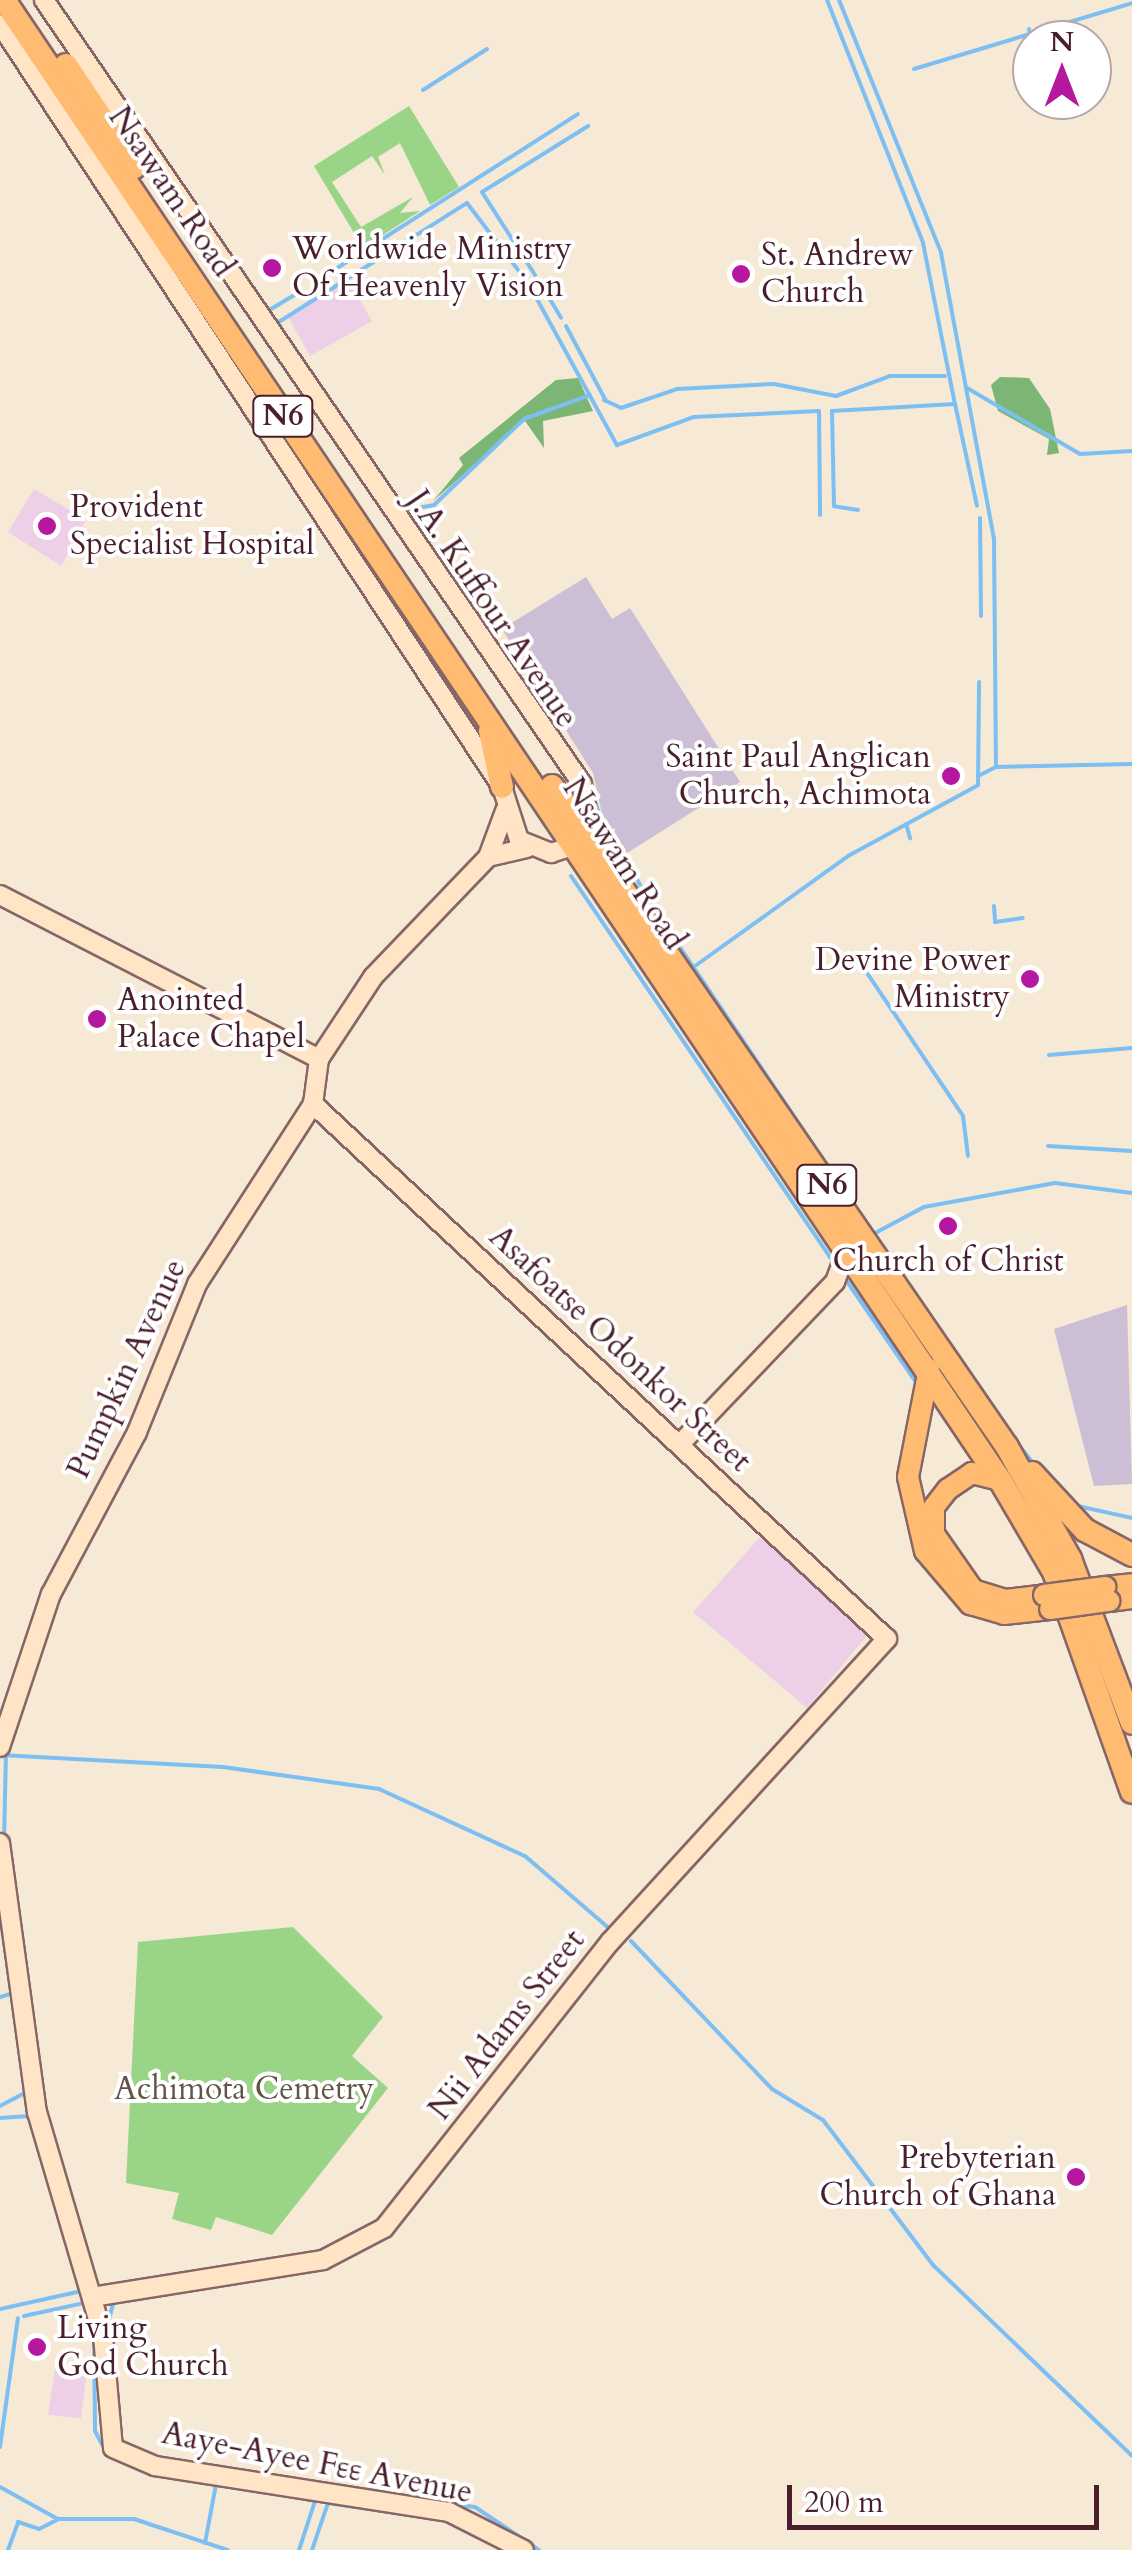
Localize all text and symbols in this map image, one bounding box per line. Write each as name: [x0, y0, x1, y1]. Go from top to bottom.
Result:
north arrow: [1012, 20, 1112, 120]
text: N: [1050, 23, 1074, 61]
street label: Nsawam Road: [100, 99, 242, 285]
place label: Worldwide Ministry Of Heavenly Vision: [292, 231, 572, 306]
place label: St. Andrew Church: [761, 237, 914, 312]
marker: Worldwide Ministry Of Heavenly Vision: [261, 257, 283, 279]
marker: St. Andrew Church: [730, 263, 752, 285]
road number: N6: [250, 391, 316, 441]
street label: J.A. Kuffour Avenue: [398, 483, 586, 735]
place label: Provident Specialist Hospital: [70, 489, 314, 564]
marker: Provident Specialist Hospital: [34, 513, 60, 539]
place label: Saint Paul Anglican Church, Achimota: [666, 739, 931, 814]
marker: Saint Paul Anglican Church, Achimota: [940, 765, 962, 787]
street label: Nsawam Road: [554, 771, 694, 957]
place label: Devine Power Ministry: [815, 942, 1010, 1017]
marker: Devine Power Ministry: [1019, 968, 1041, 990]
place label: Anointed Palace Chapel: [117, 982, 305, 1057]
marker: Anointed Palace Chapel: [86, 1008, 108, 1030]
road number: N6: [794, 1160, 860, 1210]
marker: Church of Christ: [937, 1215, 959, 1237]
street label: Asafoatse Odonkor Street: [481, 1218, 759, 1480]
place label: Church of Christ: [832, 1242, 1064, 1280]
street label: Pumpkin Avenue: [59, 1253, 195, 1485]
street label: Nii Adams Street: [421, 1922, 593, 2128]
park label: Achimota Cemetry: [114, 2070, 374, 2108]
place label: Prebyterian Church of Ghana: [820, 2140, 1056, 2215]
marker: Prebyterian Church of Ghana: [1065, 2166, 1087, 2188]
place label: Living God Church: [57, 2310, 229, 2385]
marker: Living God Church: [26, 2336, 48, 2358]
street label: Aaye-Ayee Fɛɛ Avenue: [159, 2414, 475, 2512]
scale bar: [792, 2465, 1104, 2527]
text: 200 m: [804, 2482, 884, 2523]

